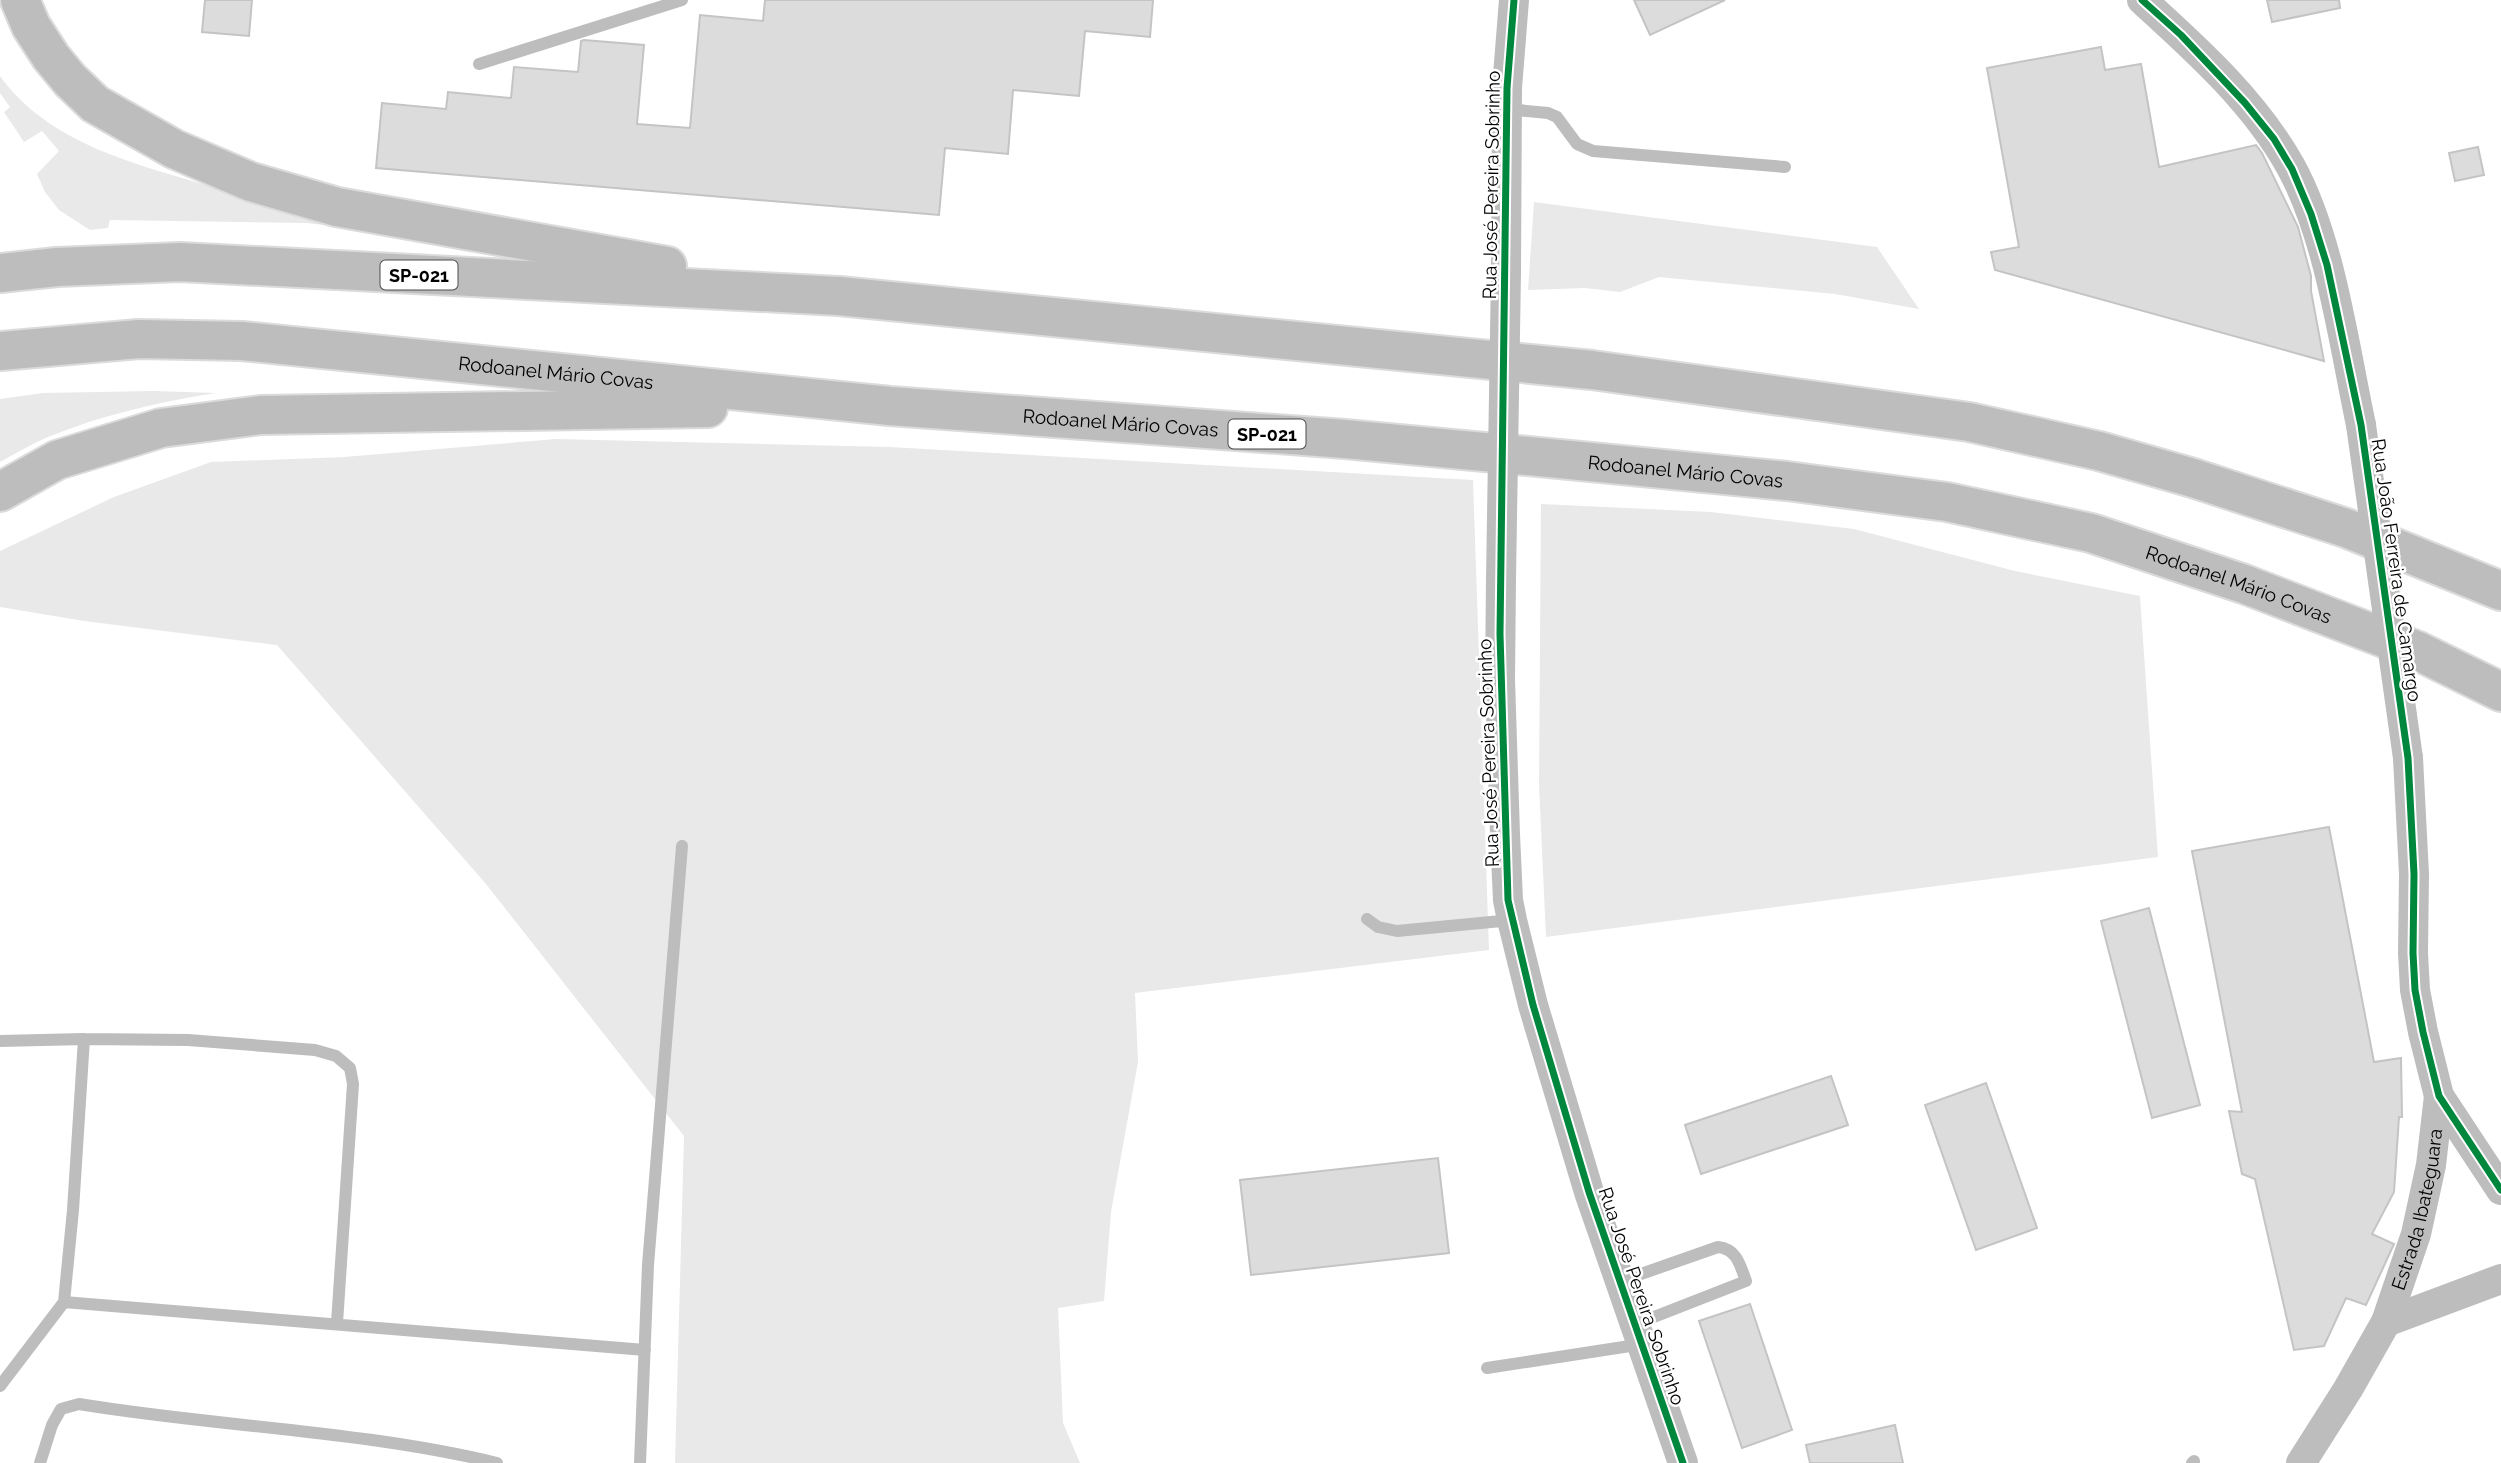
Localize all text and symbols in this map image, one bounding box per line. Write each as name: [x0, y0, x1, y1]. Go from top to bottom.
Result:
street label: Rua José Pereira Sobrinho: [1478, 70, 1504, 300]
road number: SP-021: [380, 260, 458, 290]
street label: Rodoanel Mário Covas: [457, 352, 654, 393]
street label: Rodoanel Mário Covas: [1022, 405, 1219, 441]
road number: SP-021: [1228, 420, 1306, 448]
street label: Rua João Ferreira de Camargo: [2368, 437, 2426, 703]
street label: Rodoanel Mário Covas: [1587, 451, 1784, 492]
street label: Rodoanel Mário Covas: [2143, 541, 2335, 628]
street label: Rua José Pereira Sobrinho: [1473, 638, 1503, 868]
street label: Estrada Ibateguara: [2387, 1127, 2446, 1293]
street label: Rua José Pereira Sobrinho: [1594, 1184, 1690, 1408]

